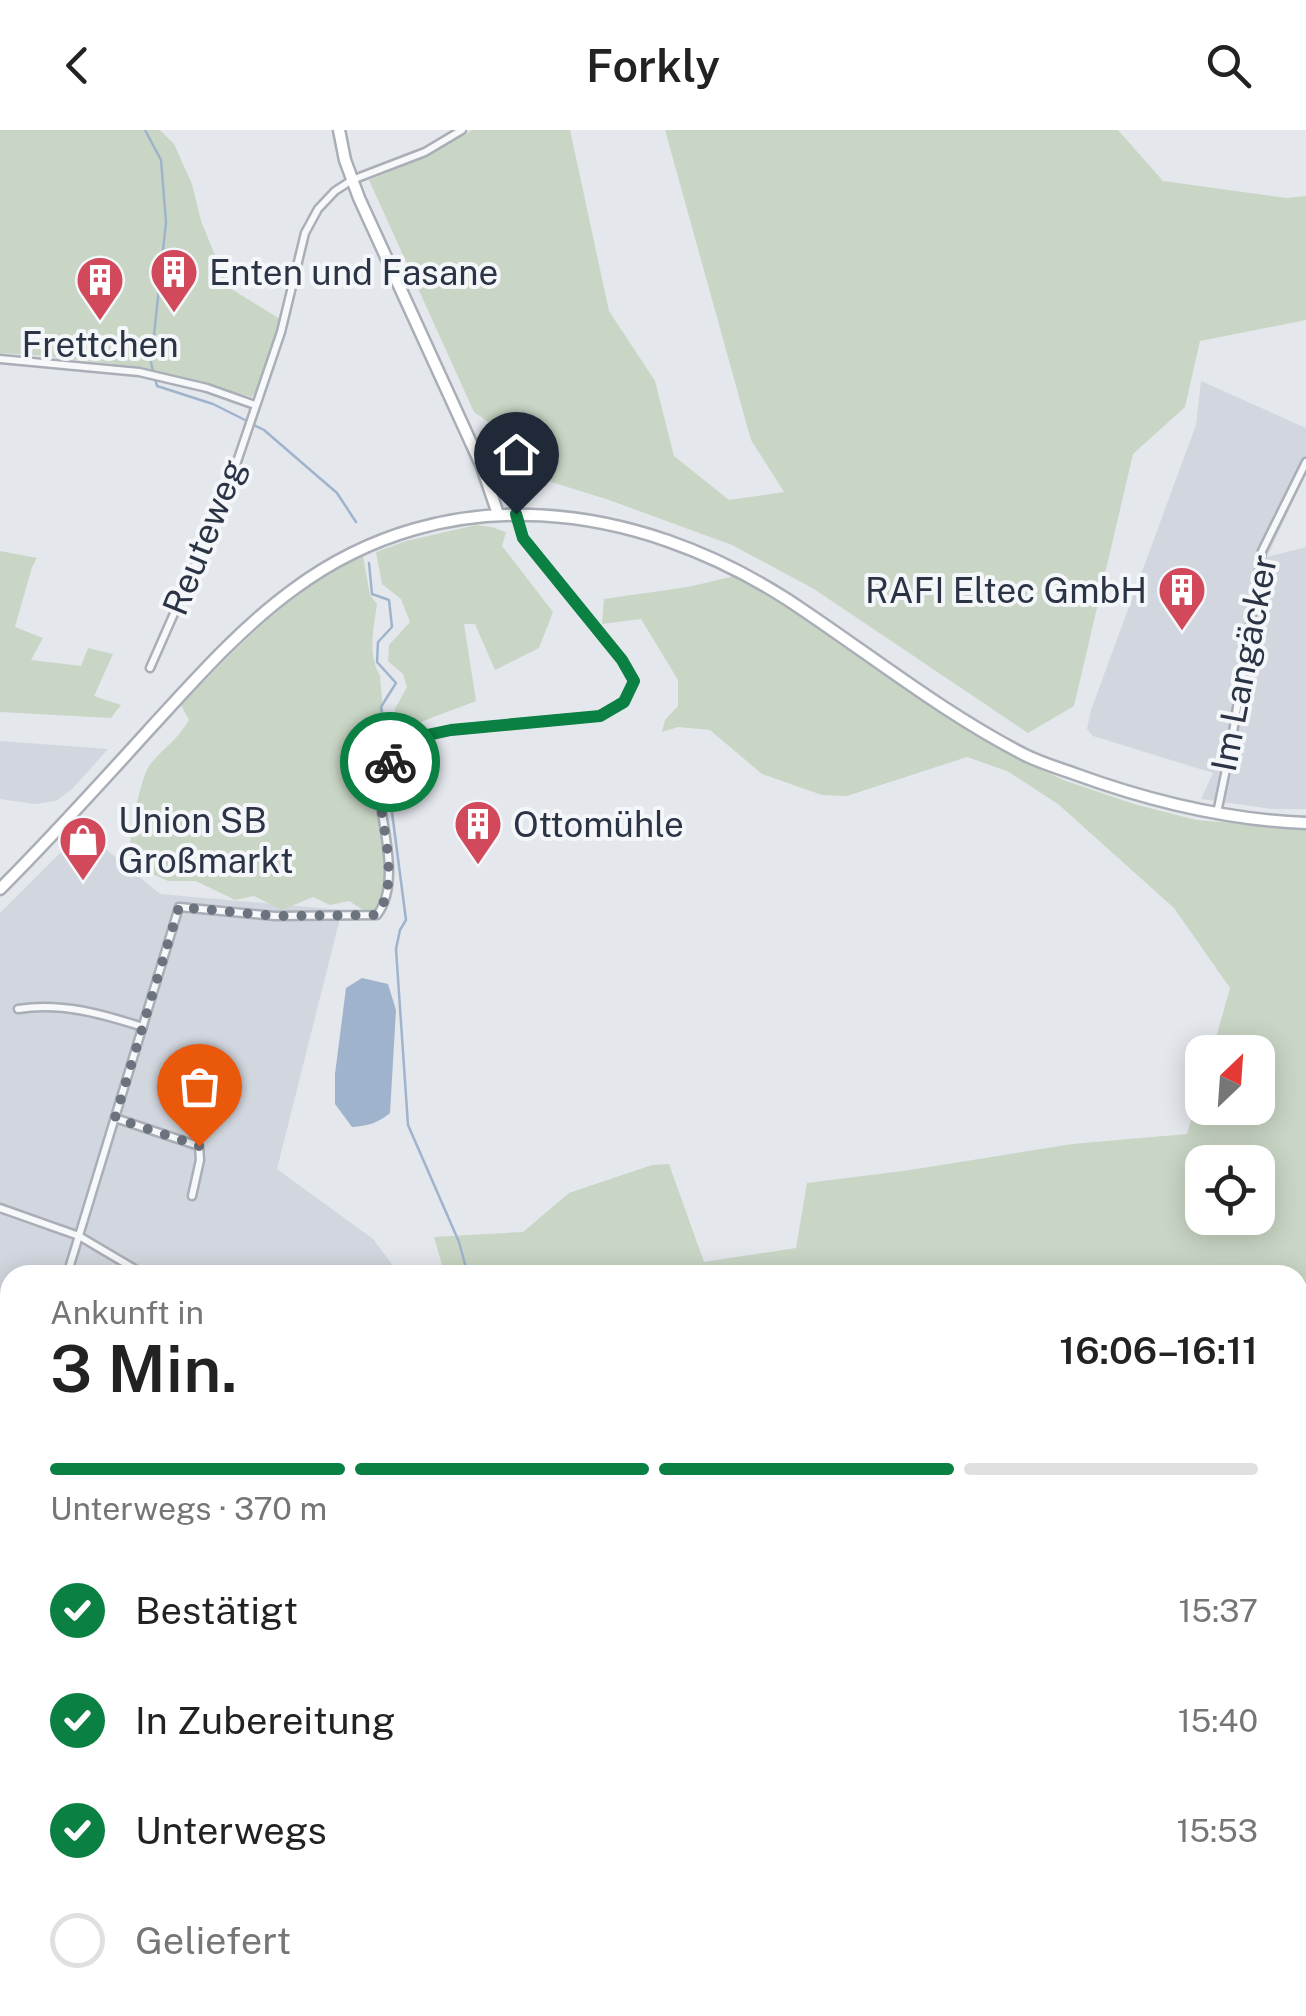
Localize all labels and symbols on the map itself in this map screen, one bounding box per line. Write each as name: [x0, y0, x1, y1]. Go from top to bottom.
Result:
building icon: Enten und Fasane: [148, 246, 200, 314]
place label: Enten und Fasane: [209, 252, 498, 293]
building icon: Frettchen: [74, 254, 126, 322]
place label: Frettchen: [21, 324, 179, 365]
pin: [474, 412, 559, 515]
street label: Reuteweg: [154, 453, 254, 621]
street label: Im Langäcker: [1203, 551, 1285, 775]
building icon: RAFI Eltec GmbH: [1156, 564, 1208, 632]
place label: RAFI Eltec GmbH: [865, 570, 1147, 611]
courier: [340, 712, 440, 812]
building icon: Ottomühle: [452, 798, 504, 866]
place label: Union SB Großmarkt: [118, 800, 294, 881]
place label: Ottomühle: [513, 804, 684, 845]
shop icon: Union SB Großmarkt: [57, 814, 109, 882]
north arrow: [1185, 1035, 1275, 1125]
pin: [157, 1044, 242, 1147]

